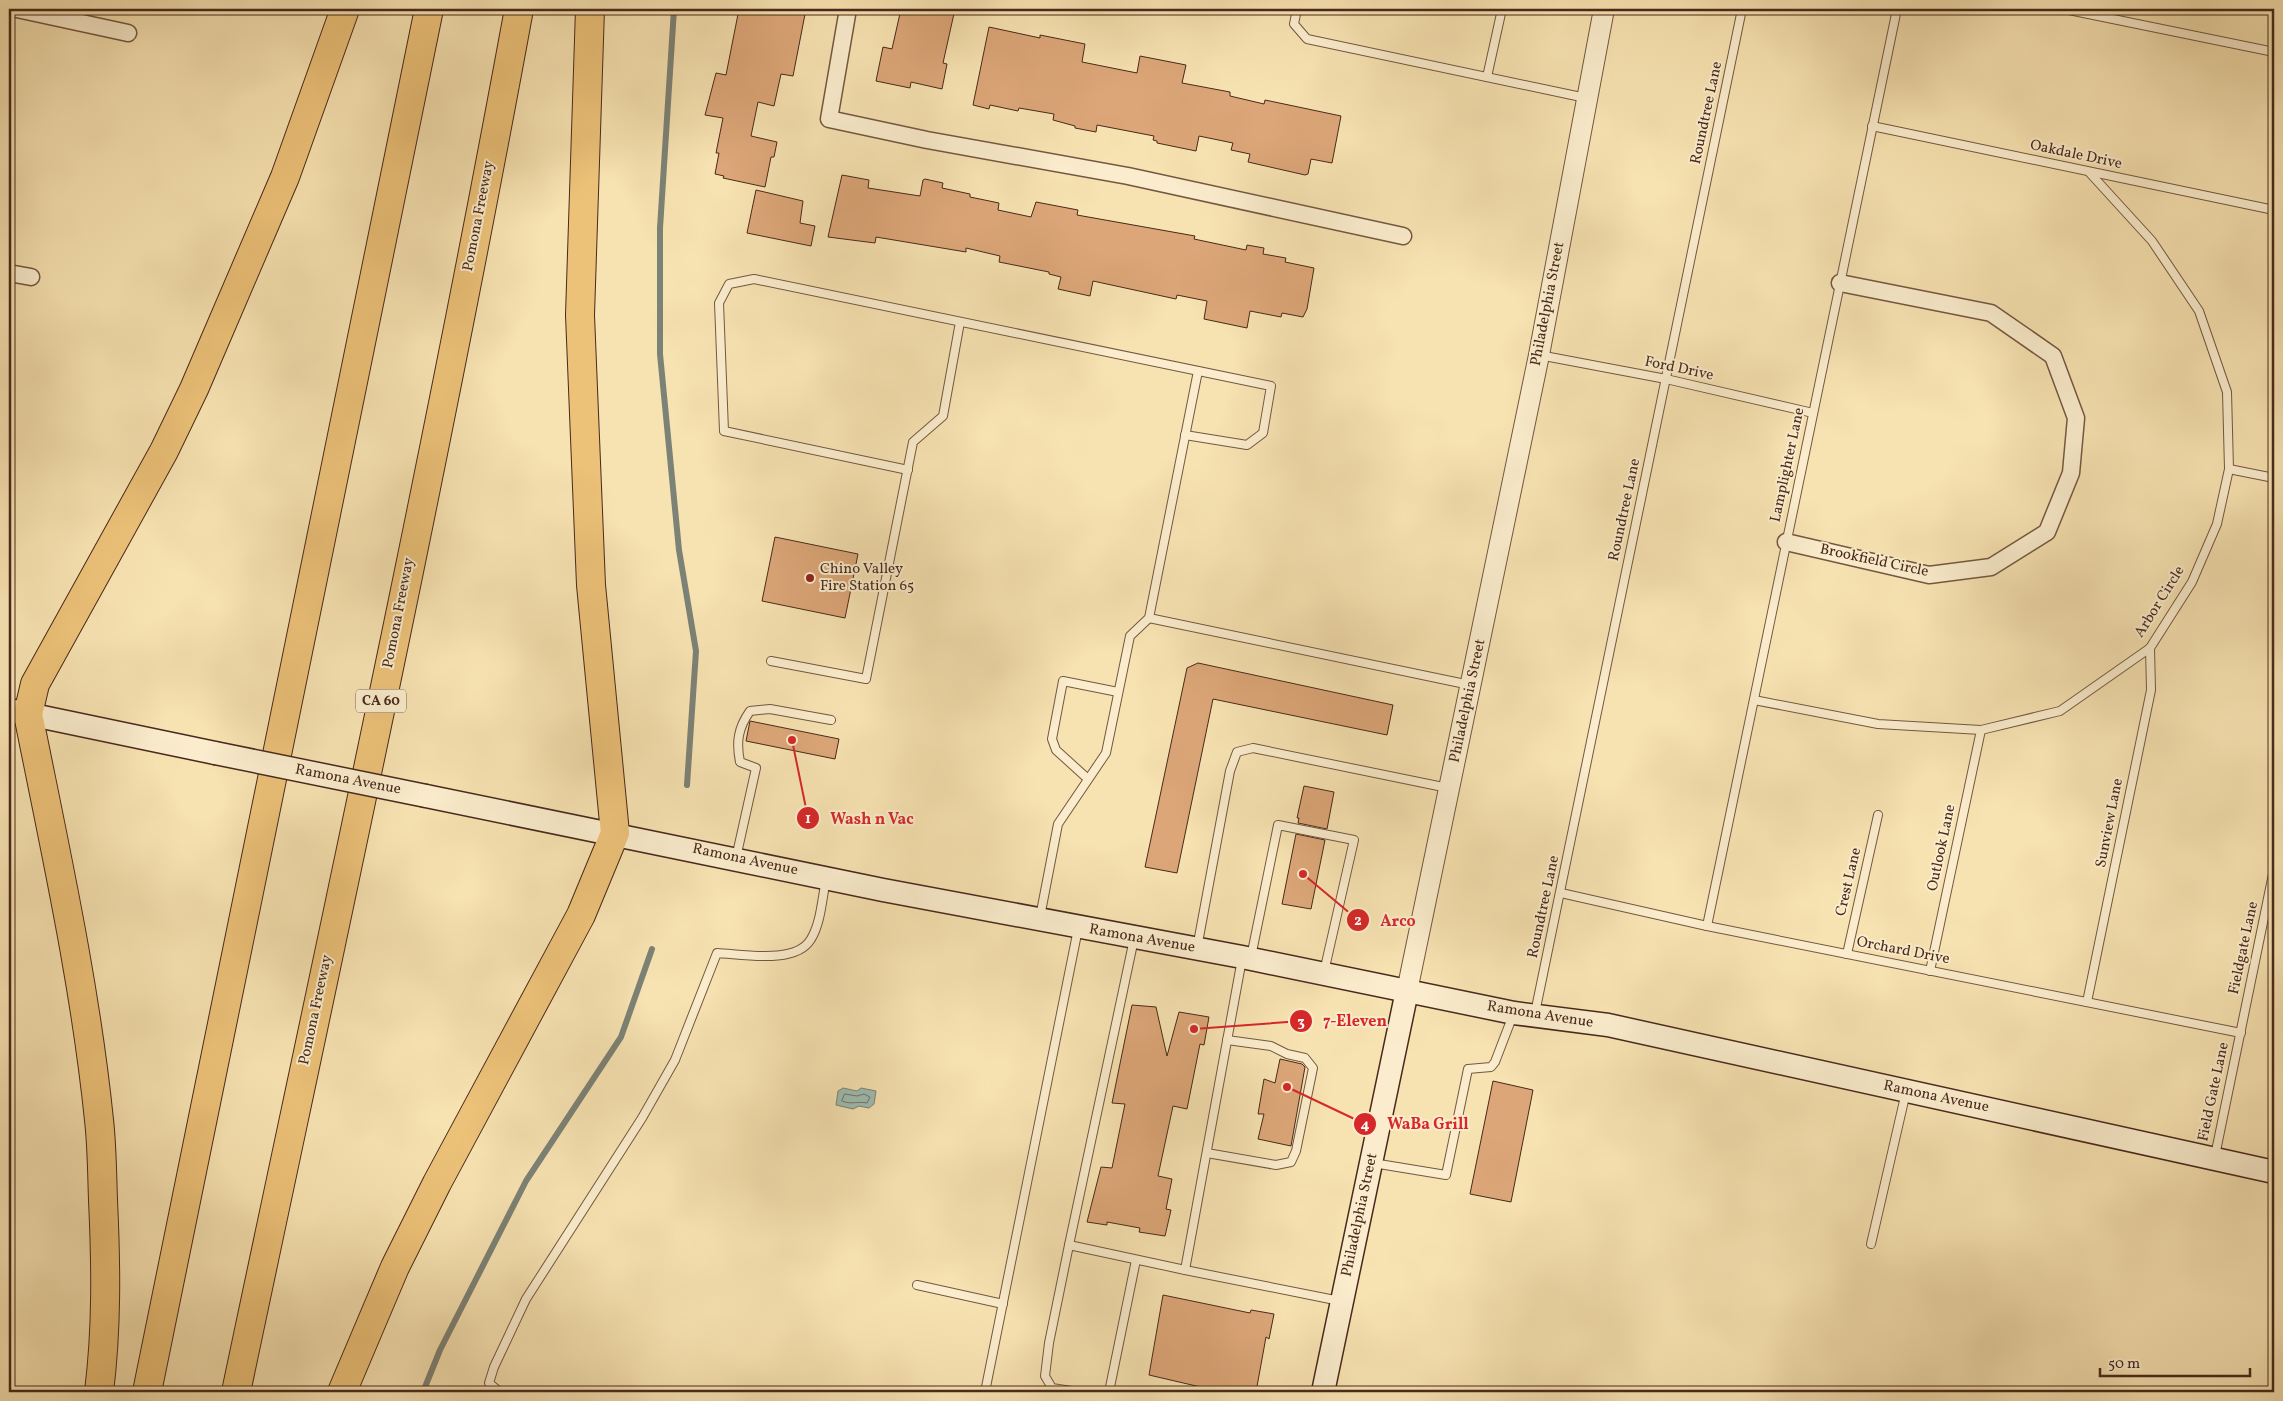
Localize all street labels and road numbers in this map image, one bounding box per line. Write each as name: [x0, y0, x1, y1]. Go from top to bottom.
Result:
street label: Roundtree Lane: [1686, 60, 1728, 166]
street label: Oakdale Drive: [2028, 135, 2124, 175]
street label: Pomona Freeway: [458, 159, 500, 273]
street label: Philadelphia Street: [1526, 240, 1570, 368]
street label: Ford Drive: [1643, 351, 1715, 387]
street label: Lamplighter Lane: [1766, 406, 1810, 524]
street label: Roundtree Lane: [1604, 457, 1646, 563]
street label: Brookfield Circle: [1818, 539, 1930, 583]
street label: Pomona Freeway: [378, 556, 420, 670]
street label: Arbor Circle: [2130, 562, 2190, 642]
street label: Philadelphia Street: [1445, 637, 1491, 765]
road number: CA 60: [356, 689, 406, 712]
street label: Ramona Avenue: [293, 759, 403, 801]
street label: Sunview Lane: [2091, 777, 2129, 869]
street label: Outlook Lane: [1923, 803, 1961, 893]
street label: Ramona Avenue: [690, 839, 800, 881]
street label: Crest Lane: [1831, 846, 1867, 918]
street label: Roundtree Lane: [1523, 854, 1565, 960]
street label: Fieldgate Lane: [2224, 900, 2264, 996]
street label: Ramona Avenue: [1087, 919, 1197, 959]
street label: Orchard Drive: [1855, 932, 1951, 970]
street label: Pomona Freeway: [294, 953, 338, 1067]
street label: Ramona Avenue: [1485, 996, 1595, 1034]
street label: Field Gate Lane: [2193, 1040, 2235, 1144]
street label: Ramona Avenue: [1881, 1076, 1991, 1118]
street label: Philadelphia Street: [1337, 1151, 1383, 1279]

